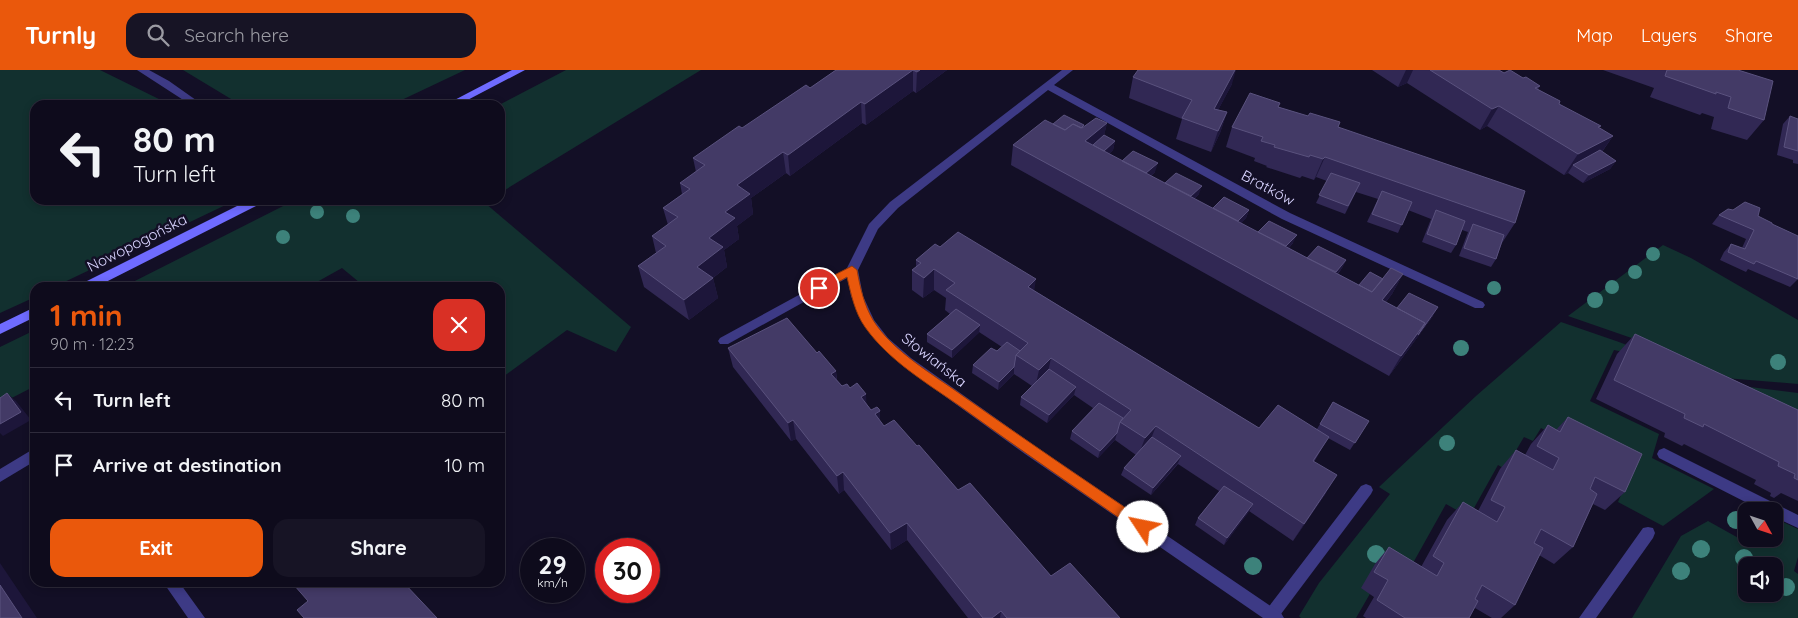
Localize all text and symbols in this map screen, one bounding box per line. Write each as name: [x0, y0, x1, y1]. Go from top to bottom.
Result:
search box: [126, 13, 476, 58]
text: Turnly: [25, 20, 96, 50]
icon: search: [144, 21, 172, 49]
text: Search here: [184, 23, 289, 47]
text: Map: [1576, 24, 1613, 47]
text: Layers: [1641, 24, 1697, 47]
text: Share: [1725, 24, 1773, 47]
text: 80 m: [133, 117, 216, 161]
icon: left: [50, 120, 115, 185]
text: Turn left: [133, 160, 216, 188]
street label: Bratków: [1238, 166, 1298, 210]
street label: Nowopogońska: [84, 209, 190, 276]
pin: [798, 267, 840, 309]
icon: arrive: [805, 274, 833, 302]
text: 1 min: [50, 296, 123, 334]
button: close: [433, 299, 485, 351]
street label: Słowiańska: [898, 328, 971, 391]
text: 90 m · 12:23: [50, 334, 134, 354]
icon: left: [50, 386, 78, 414]
text: Turn left: [93, 388, 171, 412]
text: 80 m: [441, 388, 485, 412]
icon: arrive: [50, 451, 78, 479]
text: Arrive at destination: [93, 453, 282, 477]
text: 10 m: [444, 453, 485, 477]
position arrow: [1116, 500, 1168, 552]
north arrow: [1738, 502, 1782, 548]
map controls: [1738, 502, 1783, 602]
button: Exit: [50, 519, 263, 577]
button: Share: [273, 519, 485, 577]
speed limit sign: 30: [595, 538, 660, 603]
text: 29: [538, 549, 567, 580]
button: sound: [1738, 557, 1783, 602]
text: km/h: [537, 575, 568, 590]

